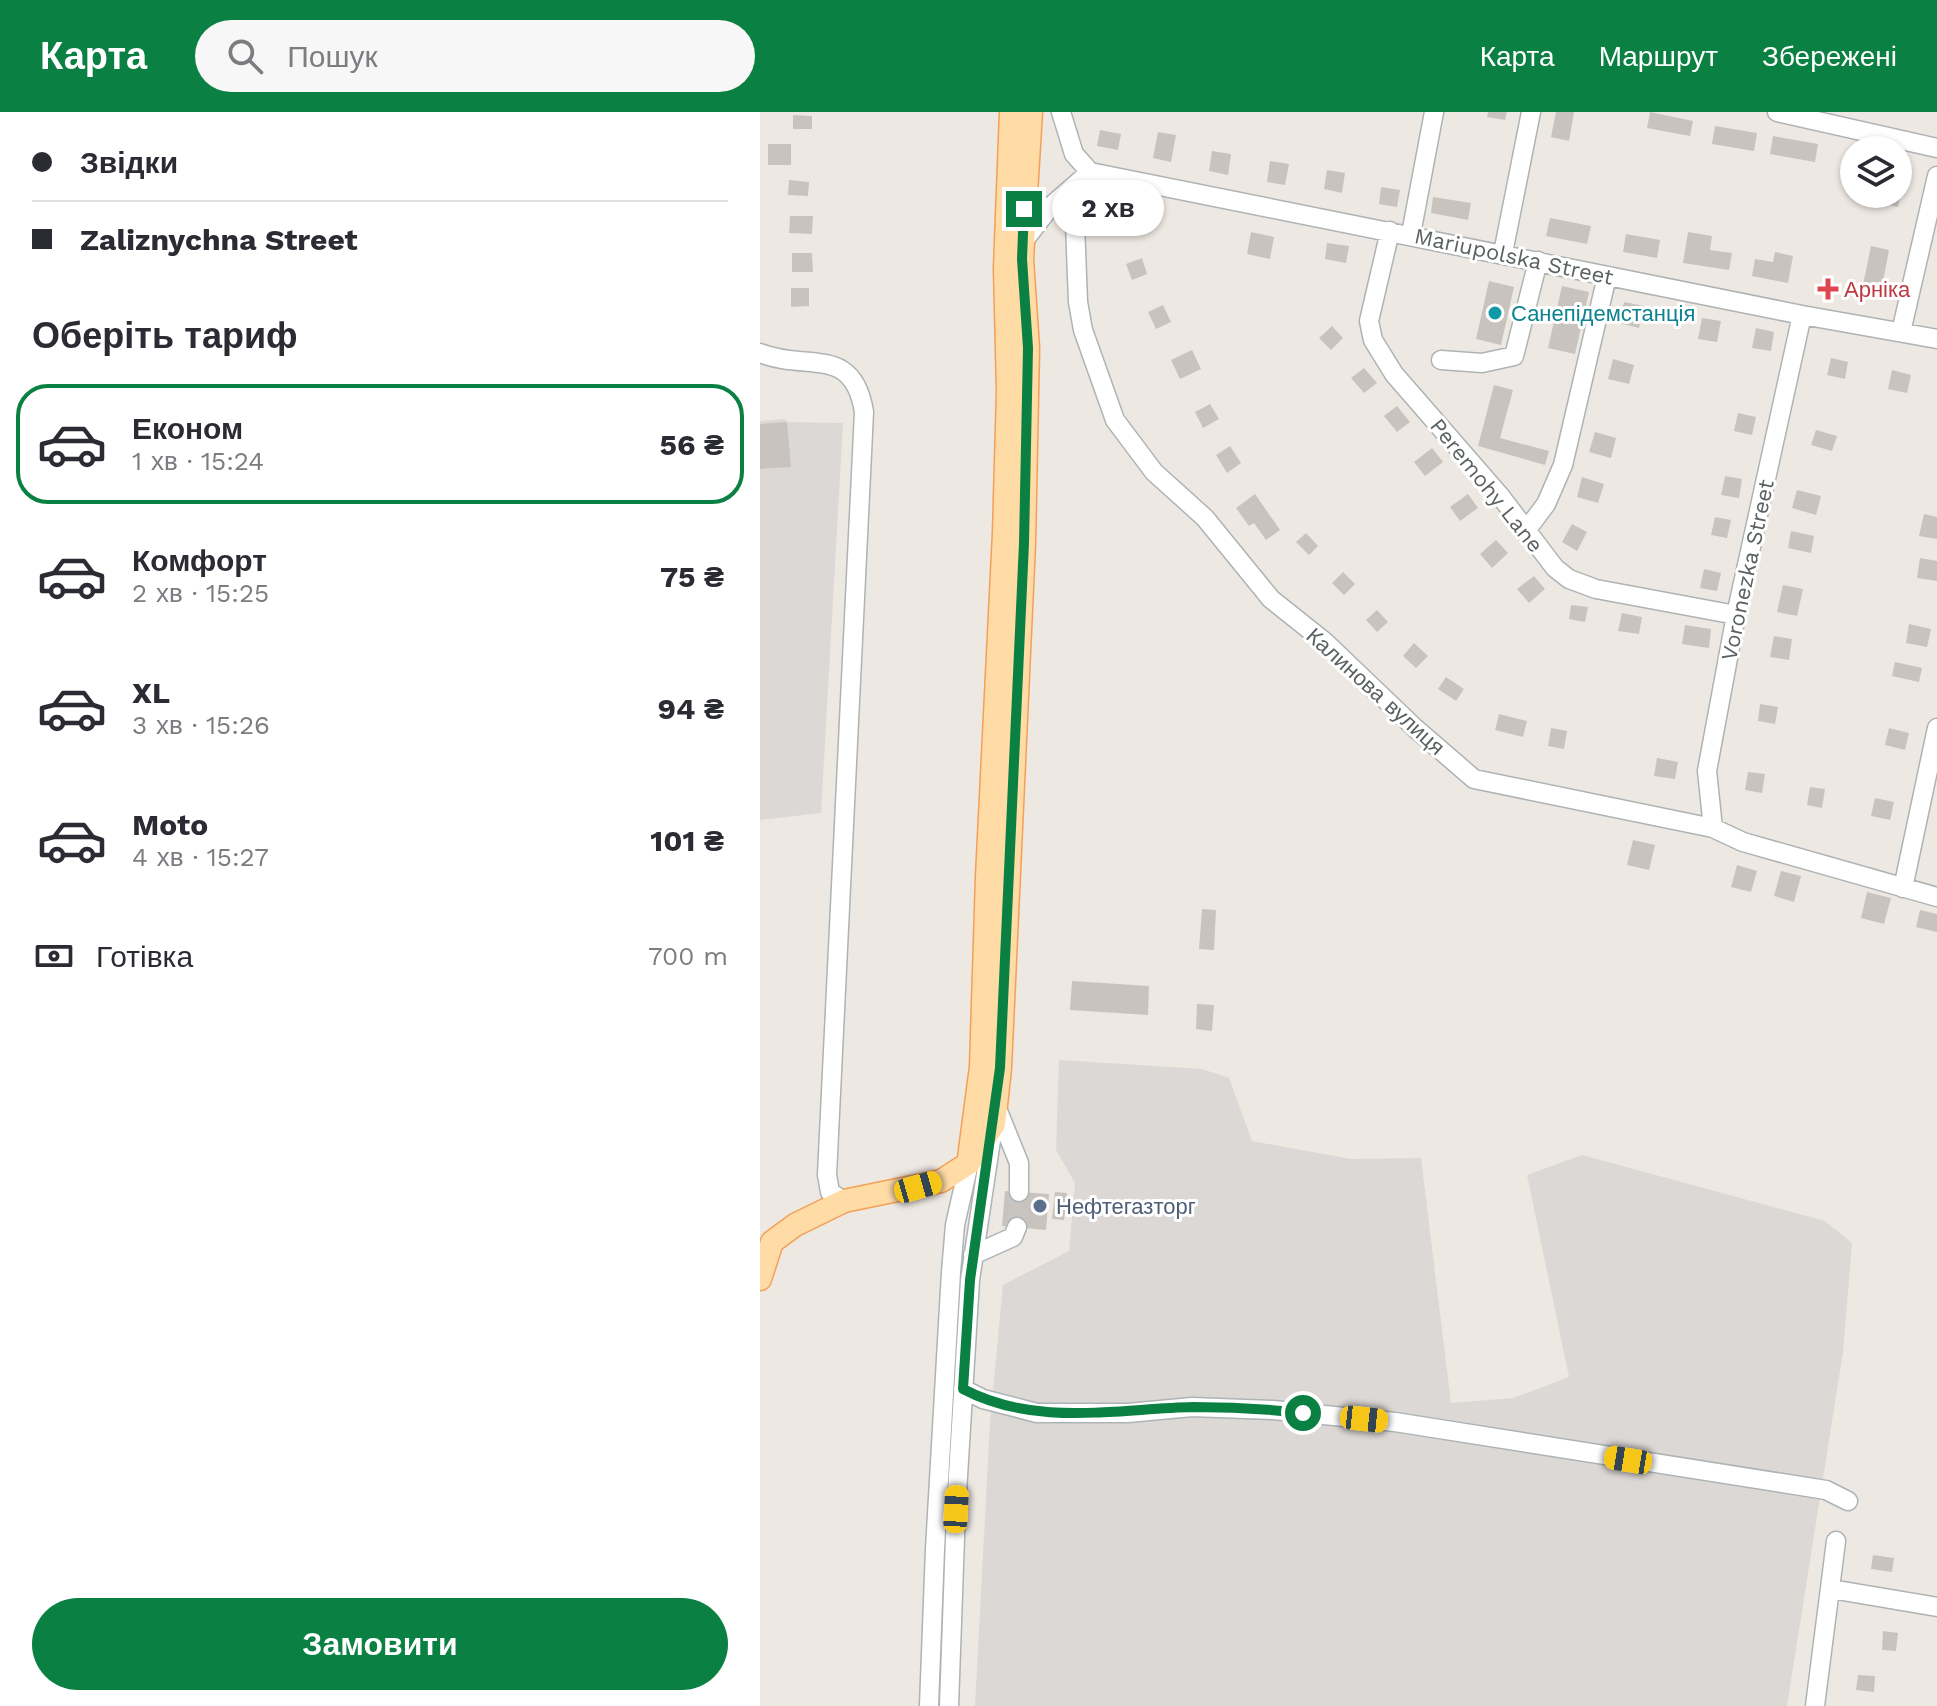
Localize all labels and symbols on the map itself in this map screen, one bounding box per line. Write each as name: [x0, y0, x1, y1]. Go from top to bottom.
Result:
callout: 2 хв: [1052, 181, 1164, 237]
route end: [1006, 191, 1042, 227]
street label: Mariupolska Street: [1412, 223, 1616, 290]
place label: Арніка: [1844, 277, 1911, 302]
marker: Арніка: [1819, 280, 1837, 298]
place label: Санепідемстанція: [1511, 301, 1695, 326]
marker: Санепідемстанція: [1486, 304, 1504, 322]
street label: Peremohy Lane: [1425, 413, 1548, 557]
street label: Voronezka Street: [1716, 477, 1779, 663]
street label: Калинова вулиця: [1301, 623, 1450, 760]
car: [892, 1169, 944, 1205]
place label: Нефтегазторг: [1056, 1194, 1196, 1219]
marker: Нефтегазторг: [1031, 1197, 1049, 1215]
route start: [1285, 1395, 1321, 1431]
car: [1339, 1405, 1389, 1433]
car: [1602, 1444, 1654, 1476]
car: [943, 1484, 969, 1534]

